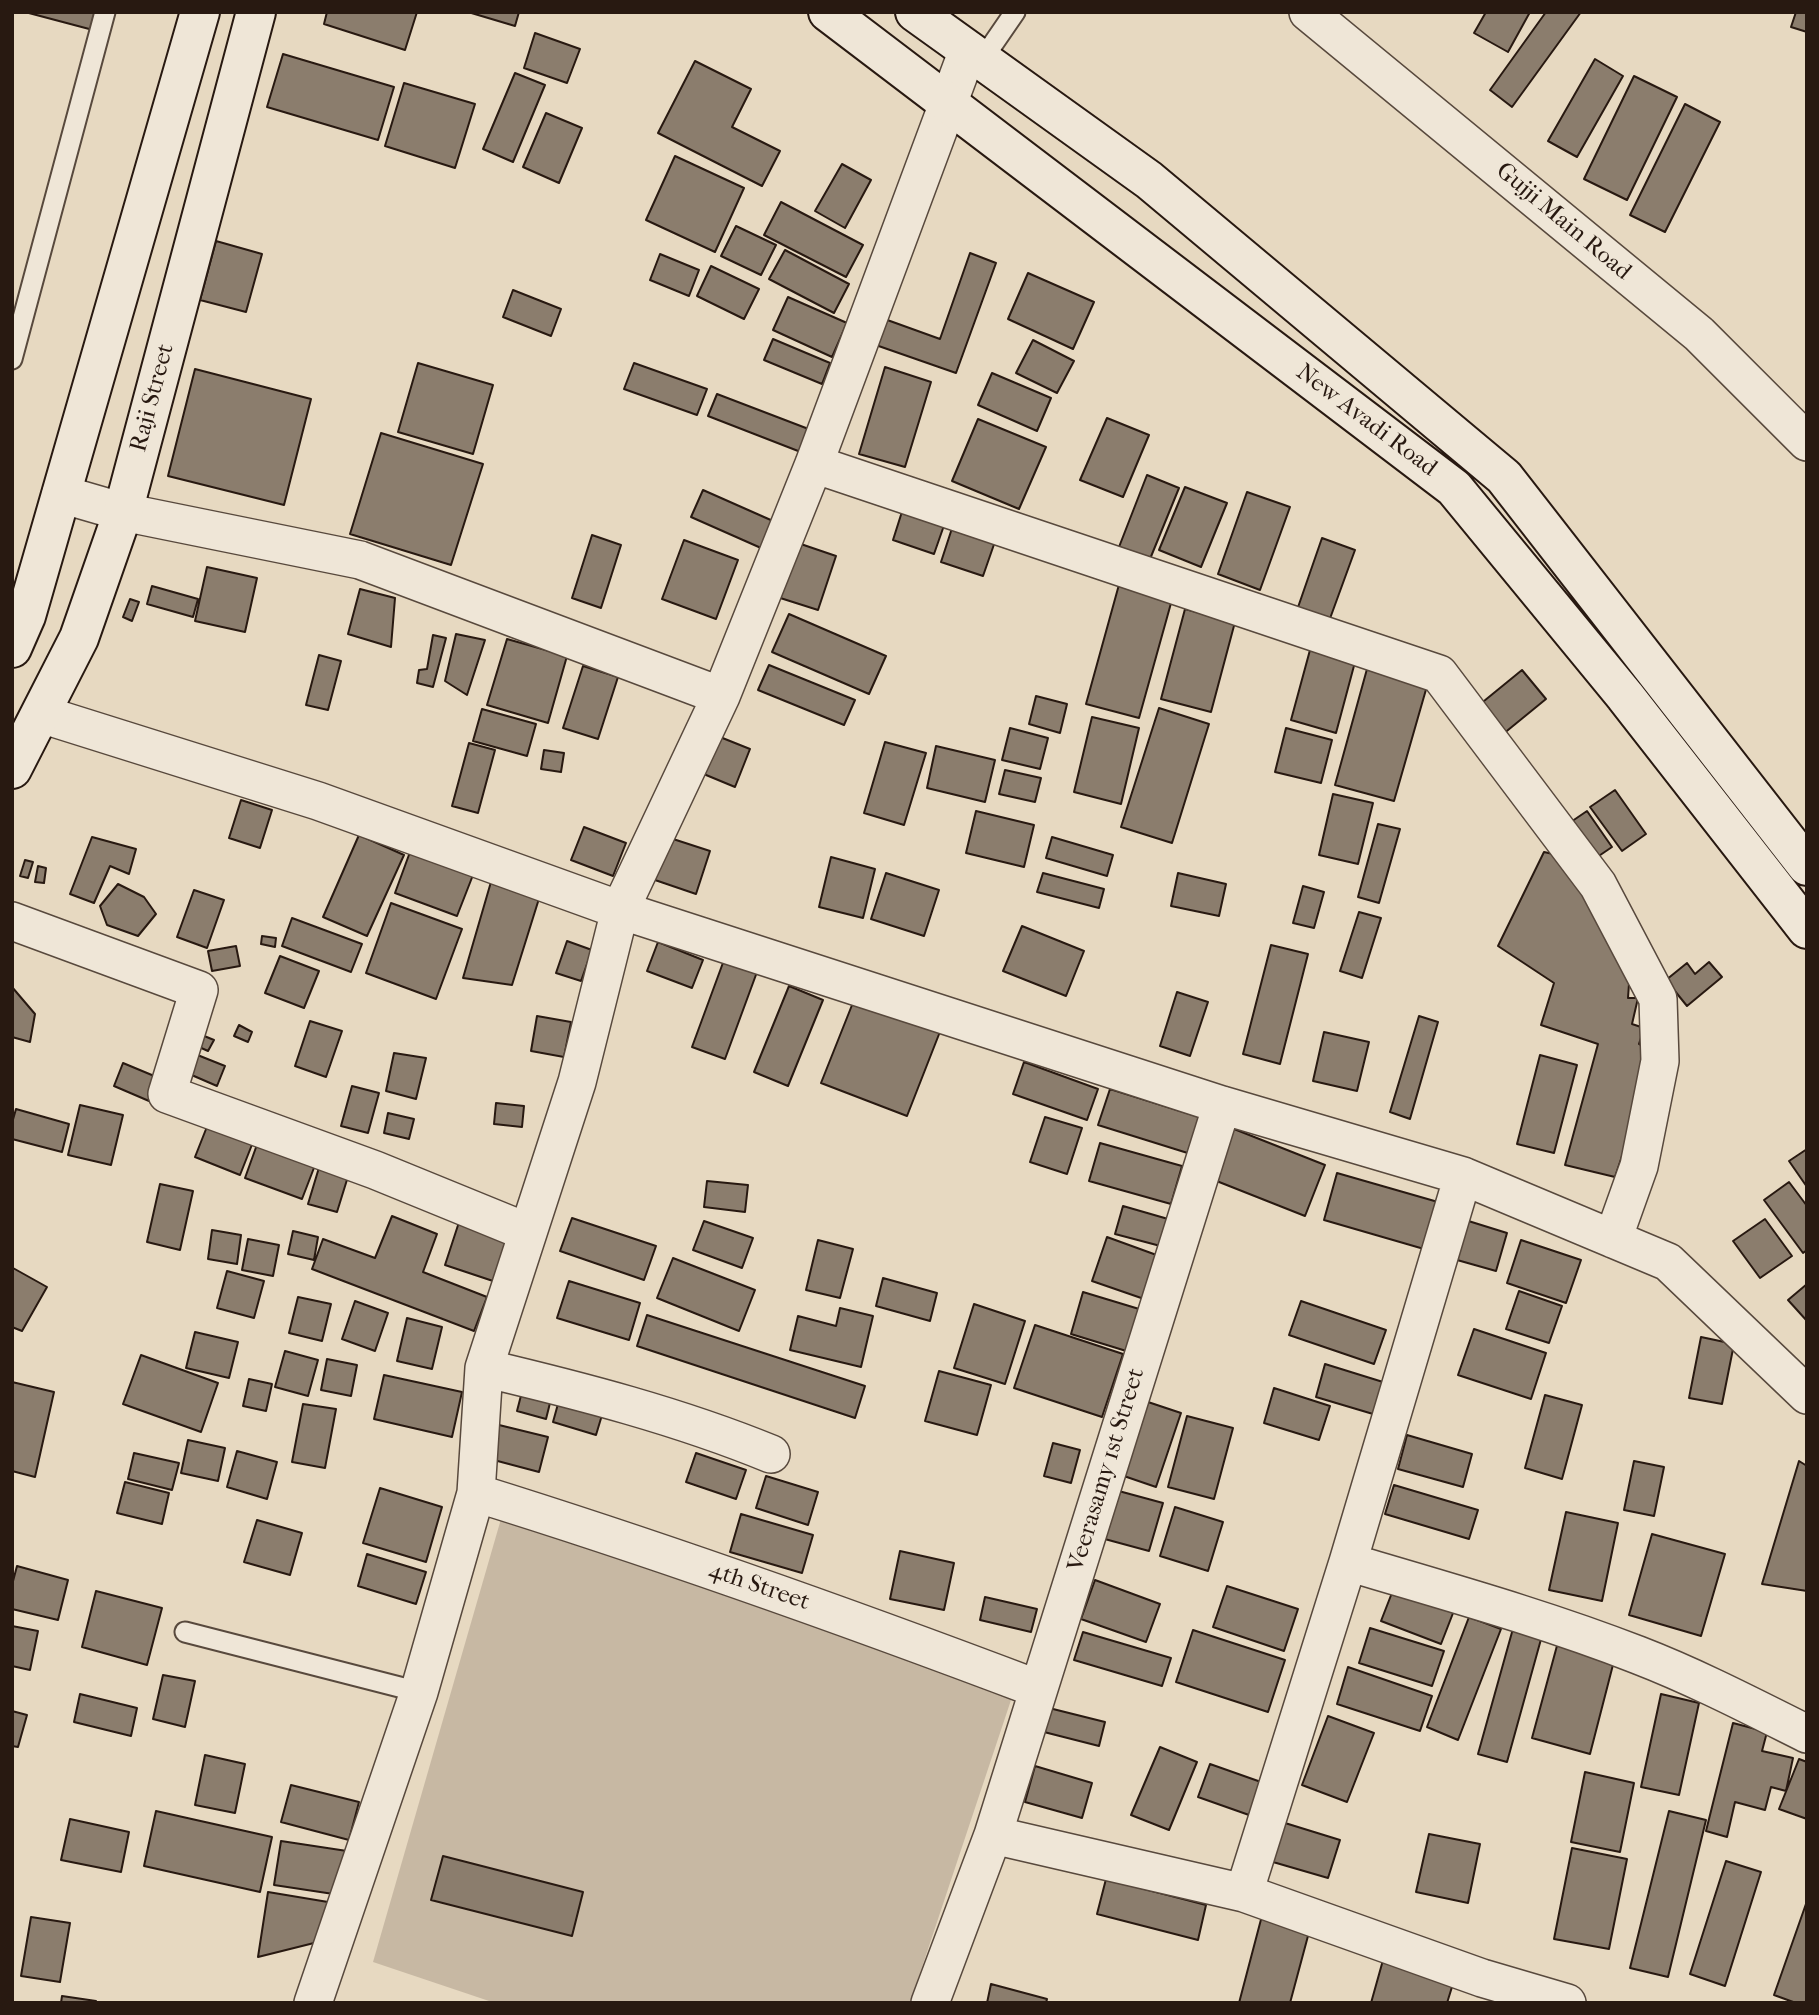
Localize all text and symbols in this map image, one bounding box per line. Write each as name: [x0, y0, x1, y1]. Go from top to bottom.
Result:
street label: Gujji Main Road: [1489, 157, 1637, 287]
street label: Raji Street: [125, 341, 181, 455]
street label: New Avadi Road: [1290, 359, 1442, 483]
street label: Veerasamy 1st Street: [1062, 1365, 1152, 1575]
street label: 4th Street: [705, 1556, 813, 1618]

